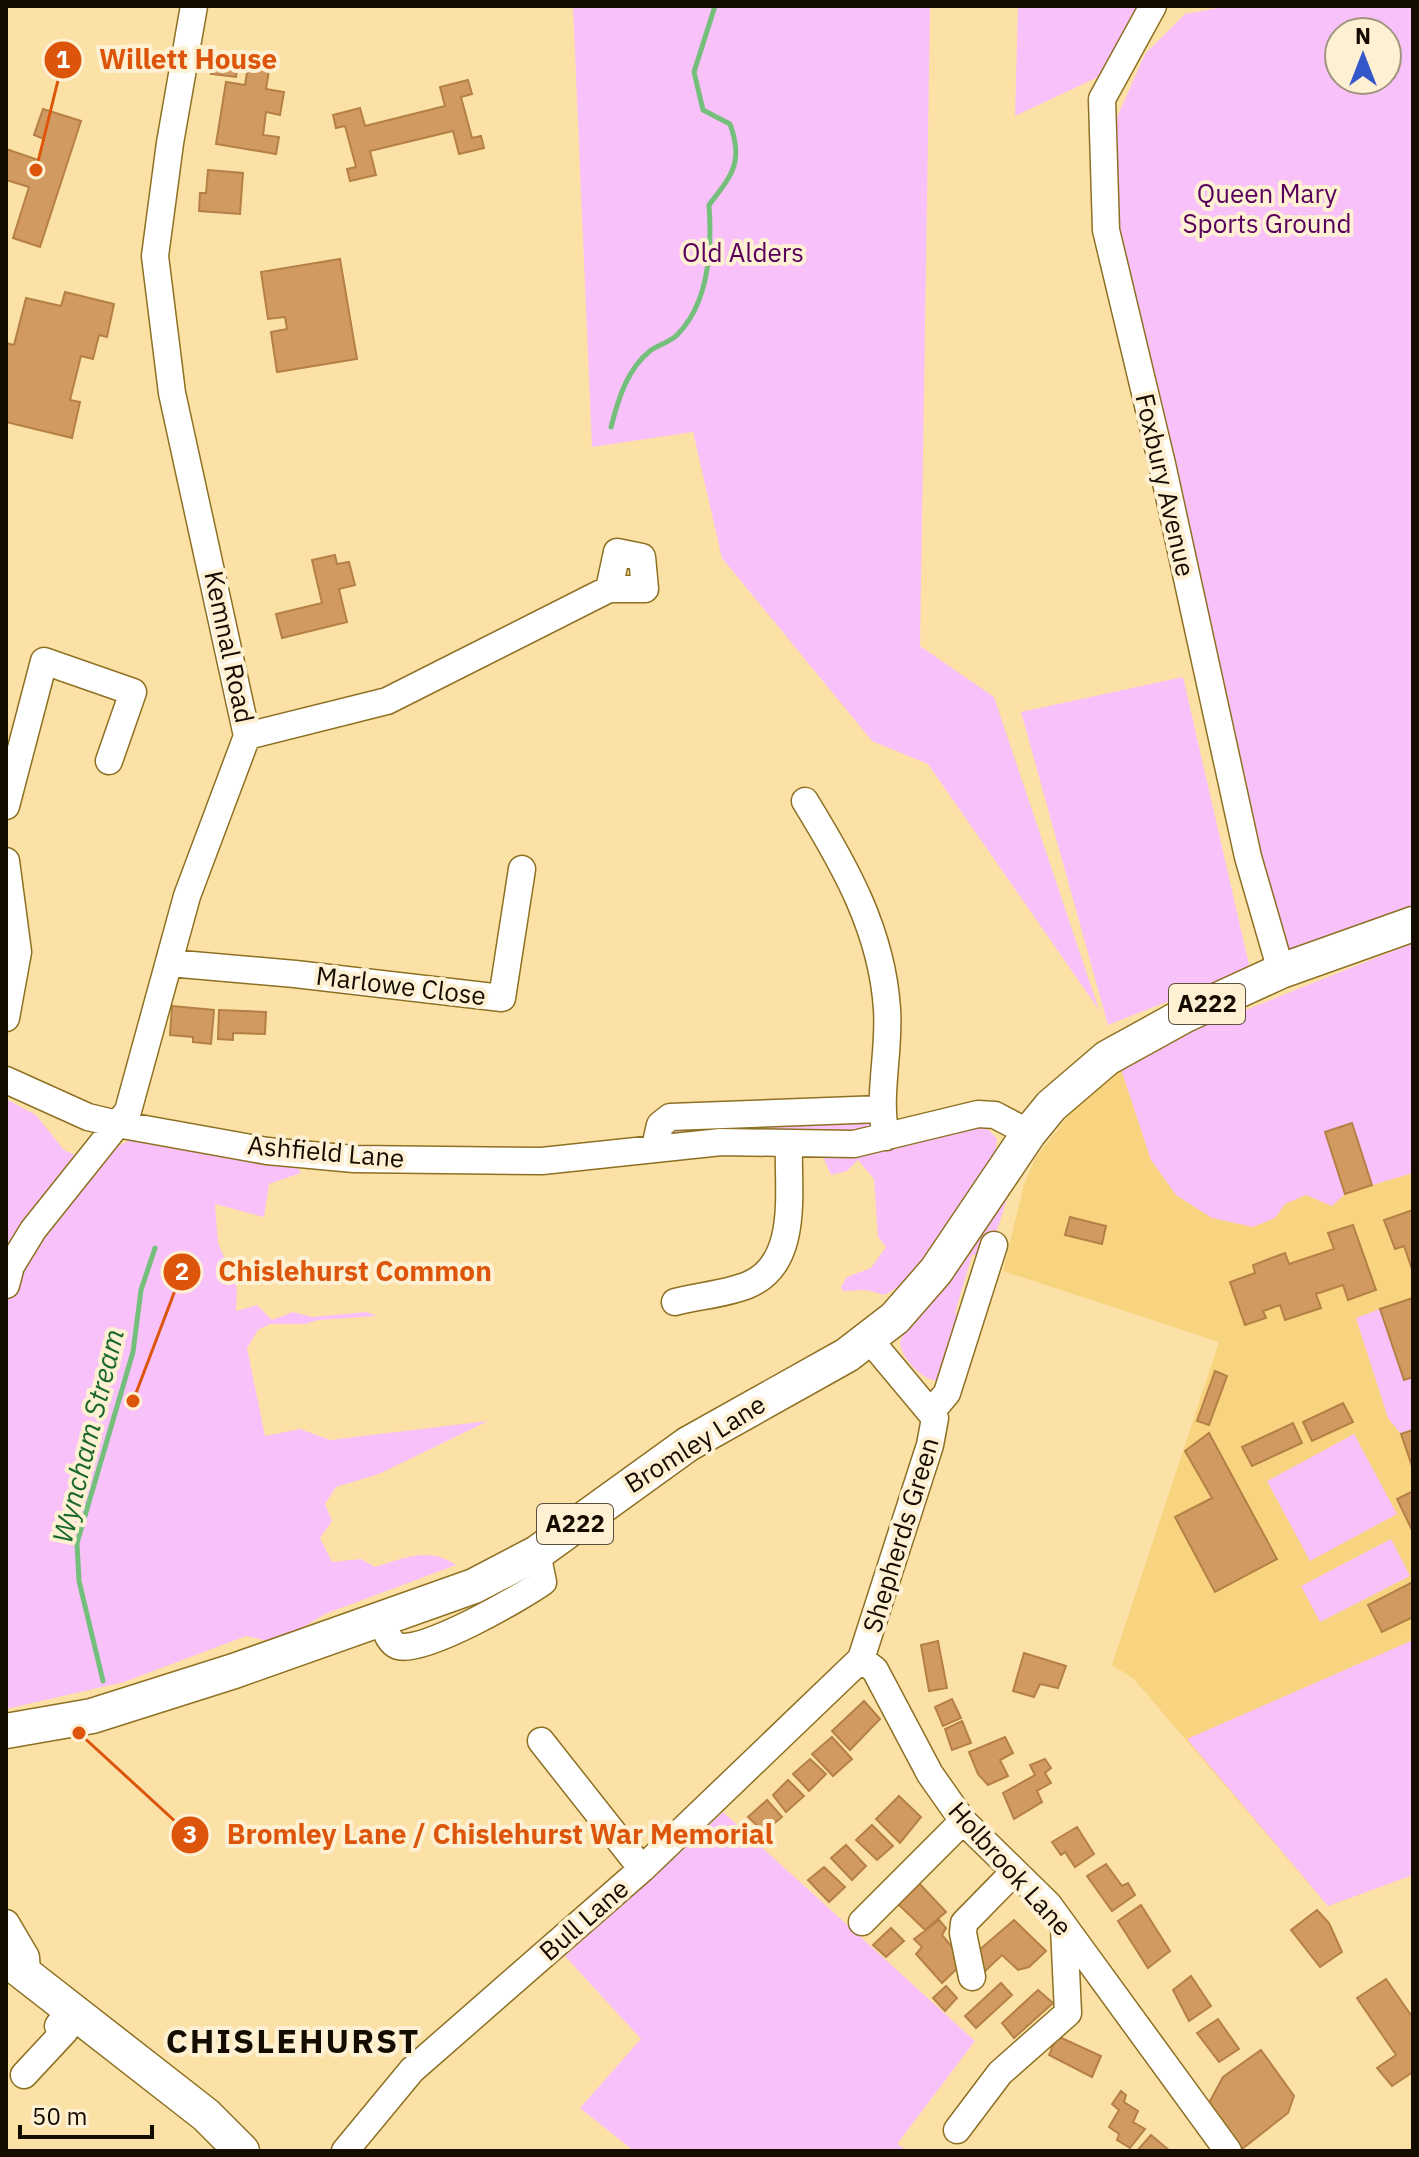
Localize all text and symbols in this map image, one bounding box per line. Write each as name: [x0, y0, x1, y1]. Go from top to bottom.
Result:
north arrow: [1323, 16, 1403, 96]
text: N: [1355, 21, 1371, 50]
callout: Willett House: [43, 34, 293, 86]
text: Willett House: [99, 40, 277, 77]
text: 1: [56, 43, 70, 75]
park label: Queen Mary Sports Ground: [1183, 176, 1351, 240]
park label: Old Alders: [682, 235, 804, 269]
street label: Foxbury Avenue: [1128, 390, 1204, 580]
street label: Kemnal Road: [197, 568, 263, 726]
street label: Marlowe Close: [314, 958, 488, 1012]
road number: A222: [1169, 984, 1245, 1024]
street label: Ashfield Lane: [246, 1127, 406, 1175]
callout: Chislehurst Common: [162, 1246, 508, 1298]
text: Chislehurst Common: [218, 1252, 492, 1289]
text: 2: [175, 1255, 189, 1287]
water label: Wyncham Stream: [43, 1325, 132, 1547]
street label: Bromley Lane: [618, 1386, 771, 1500]
street label: Shepherds Green: [854, 1433, 946, 1636]
road number: A222: [537, 1504, 613, 1544]
street label: Holbrook Lane: [941, 1794, 1080, 1943]
callout: Bromley Lane / Chislehurst War Memorial: [170, 1809, 789, 1861]
text: Bromley Lane / Chislehurst War Memorial: [227, 1815, 773, 1852]
text: 3: [183, 1818, 197, 1850]
street label: Bull Lane: [532, 1871, 635, 1967]
district label: CHISLEHURST: [166, 2018, 420, 2062]
scale bar: [20, 2089, 152, 2139]
text: 50 m: [32, 2100, 87, 2132]

